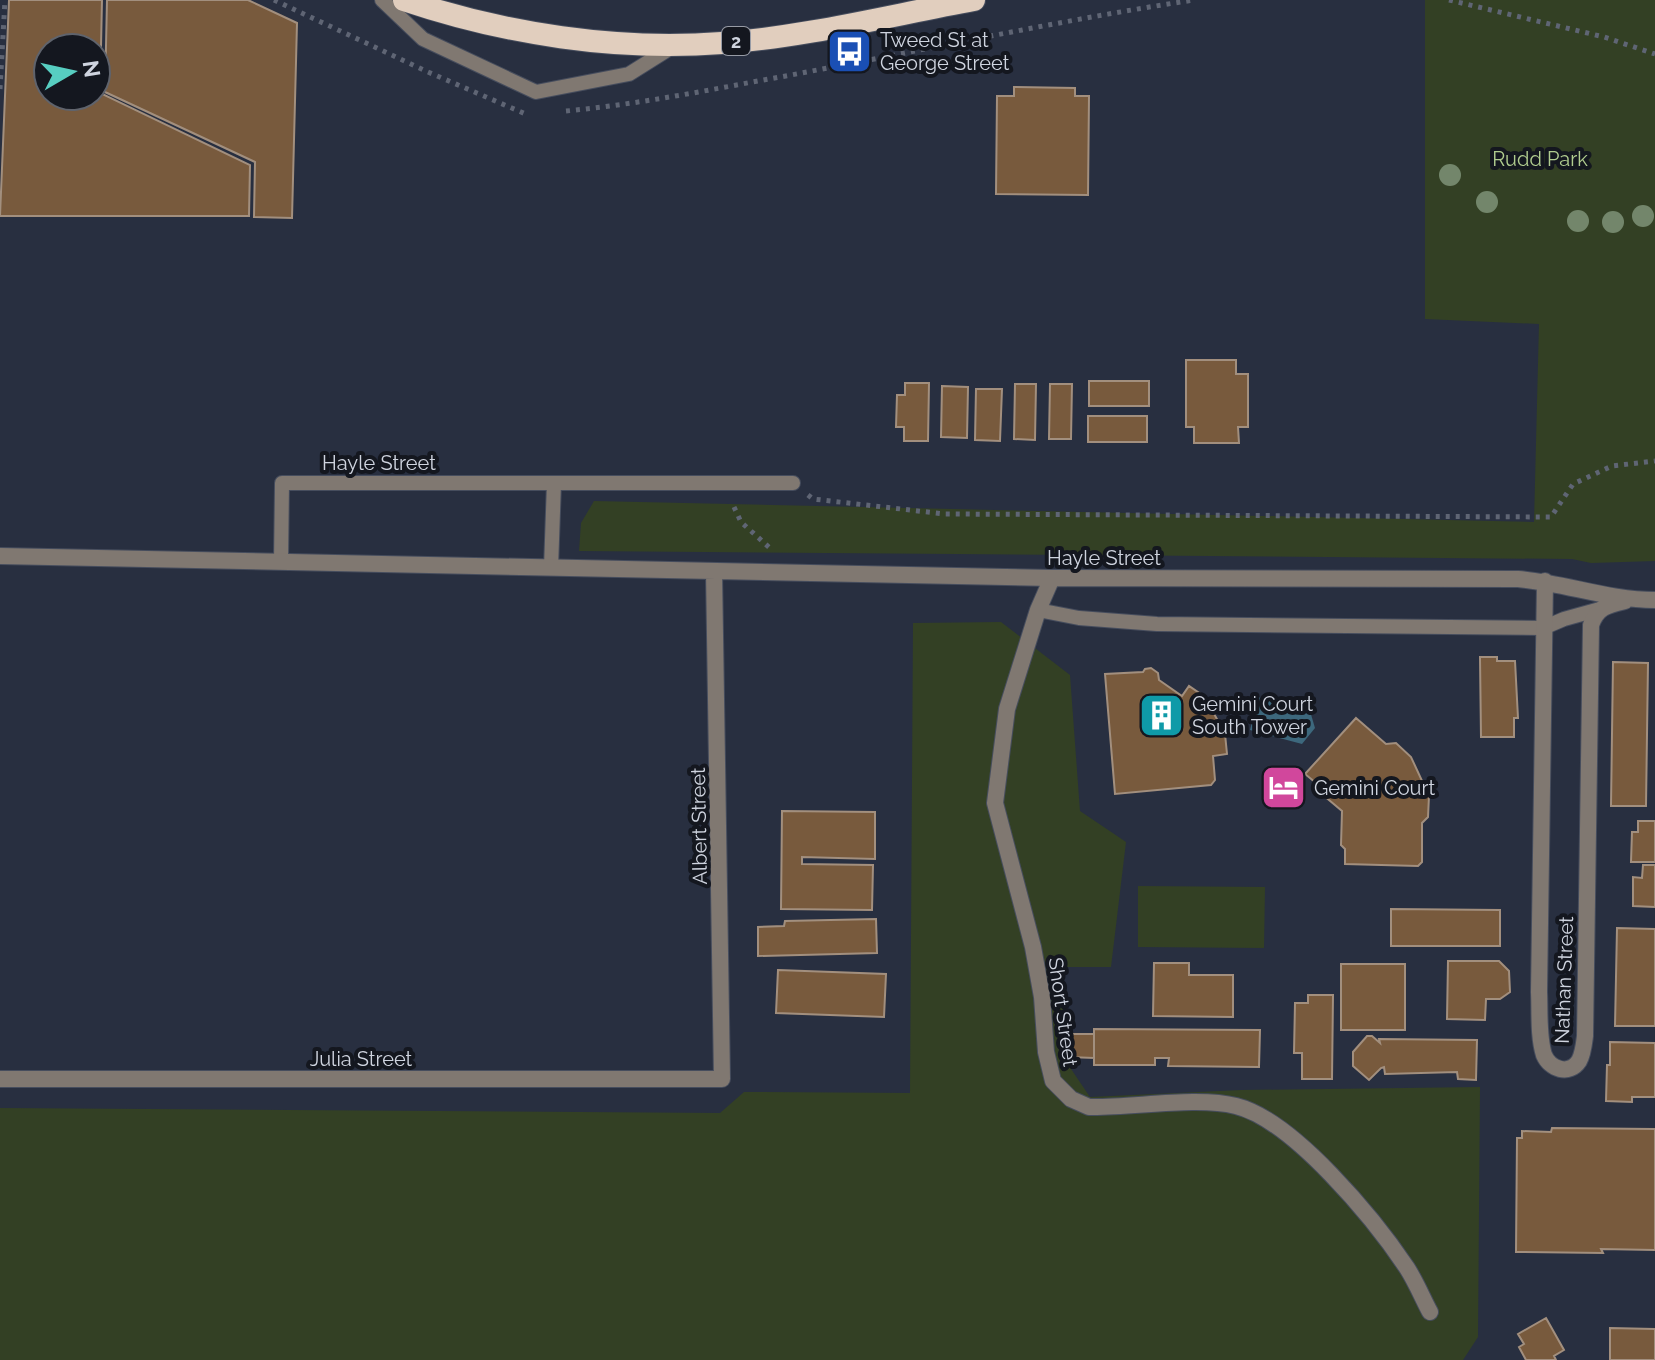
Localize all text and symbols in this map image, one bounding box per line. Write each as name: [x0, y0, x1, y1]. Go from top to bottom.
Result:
road number: 2: [722, 27, 750, 55]
bus stop icon: Tweed St at George Street: [825, 28, 873, 76]
place label: Tweed St at George Street: [880, 28, 1010, 75]
north arrow: [32, 32, 112, 112]
text: N: [78, 59, 106, 79]
park label: Rudd Park: [1492, 147, 1588, 171]
street label: Hayle Street: [322, 451, 436, 475]
street label: Hayle Street: [1047, 546, 1161, 570]
building icon: Gemini Court South Tower: [1137, 691, 1185, 739]
place label: Gemini Court South Tower: [1192, 692, 1313, 739]
hotel icon: Gemini Court: [1259, 764, 1307, 812]
street label: Albert Street: [686, 767, 712, 885]
place label: Gemini Court: [1314, 776, 1435, 800]
street label: Nathan Street: [1550, 916, 1578, 1044]
street label: Short Street: [1043, 956, 1083, 1068]
street label: Julia Street: [310, 1047, 413, 1071]

